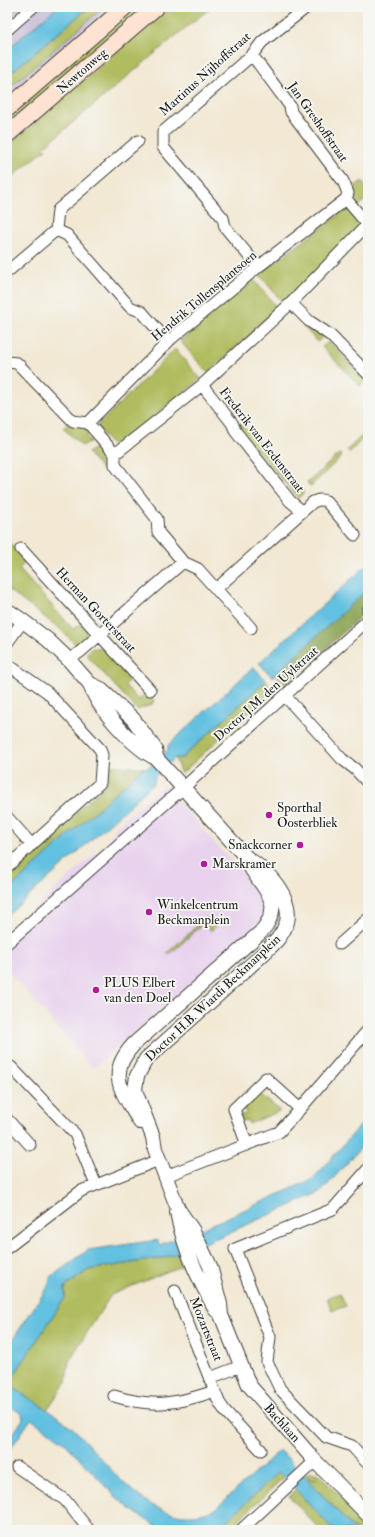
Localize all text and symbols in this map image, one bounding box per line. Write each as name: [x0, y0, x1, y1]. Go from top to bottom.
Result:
street label: Martinus Nijhoffstraat: [156, 29, 254, 119]
street label: Newtonweg: [54, 44, 111, 97]
street label: Jan Greshoffstraat: [284, 78, 352, 165]
street label: Hendrik Tollensplantsoen: [148, 247, 261, 345]
street label: Frederik van Eedenstraat: [216, 384, 308, 496]
street label: Herman Gorterstraat: [52, 564, 140, 656]
street label: Doctor J.M. den Uylstraat: [211, 643, 322, 746]
place label: Sporthal Oosterbliek: [277, 800, 338, 831]
marker: Sporthal Oosterbliek: [264, 810, 274, 820]
place label: Snackcorner: [228, 837, 292, 853]
marker: Snackcorner: [295, 840, 305, 850]
place label: Marskramer: [212, 856, 276, 872]
marker: Marskramer: [199, 859, 209, 869]
place label: Winkelcentrum Beckmanplein: [156, 897, 238, 929]
marker: Winkelcentrum Beckmanplein: [144, 907, 154, 917]
street label: Doctor H.B. Wiardi Beckmanplein: [142, 931, 285, 1066]
place label: PLUS Elbert van den Doel: [103, 975, 175, 1006]
marker: PLUS Elbert van den Doel: [91, 985, 101, 995]
street label: Mozartstraat: [186, 1295, 226, 1363]
street label: Bachlaan: [260, 1400, 304, 1446]

